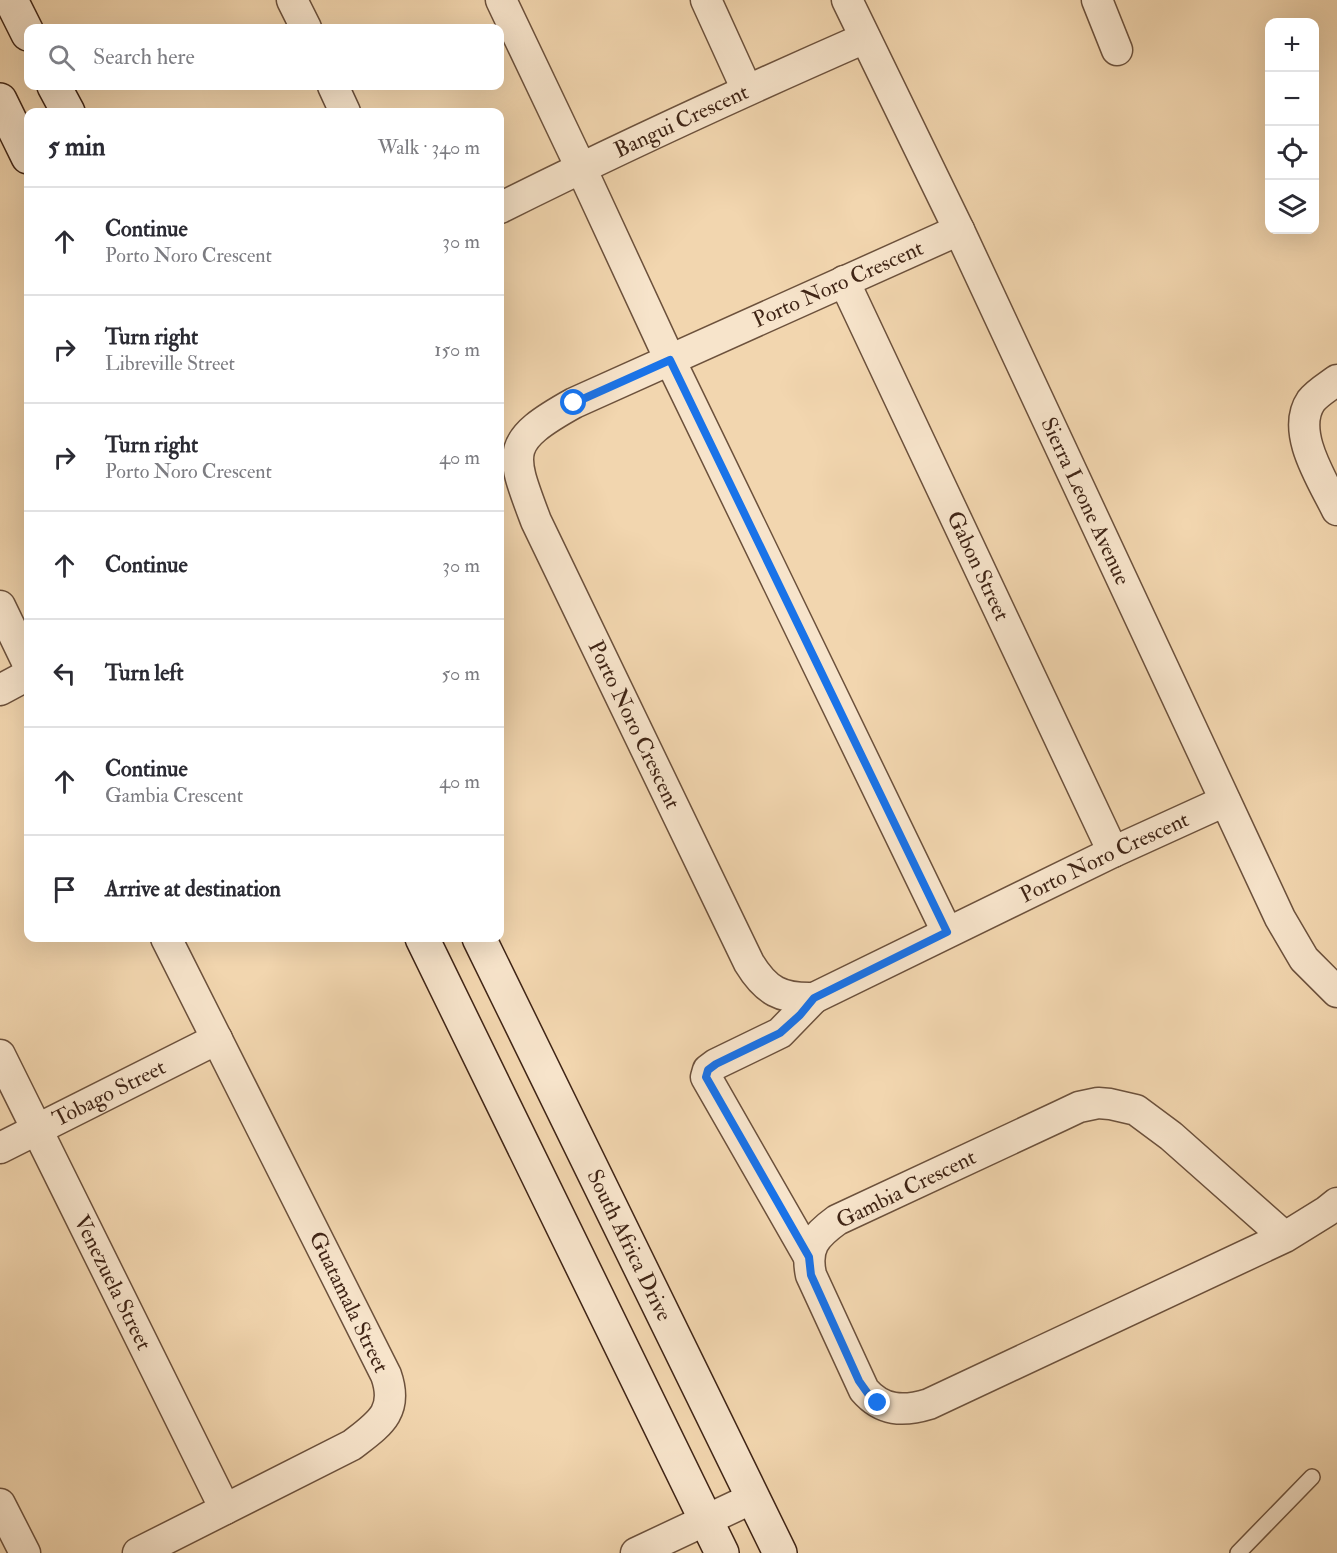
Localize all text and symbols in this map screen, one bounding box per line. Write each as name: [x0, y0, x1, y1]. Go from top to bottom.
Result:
map controls: [1265, 18, 1319, 234]
button: +: [1265, 18, 1319, 72]
search box: [24, 24, 504, 90]
icon: search: [45, 41, 78, 74]
text: Search here: [93, 43, 195, 71]
button: −: [1265, 72, 1319, 126]
street label: Bangui Crescent: [610, 78, 753, 164]
button: locate: [1265, 126, 1319, 180]
text: 5 min: [48, 131, 105, 163]
text: Walk · 340 m: [378, 135, 480, 160]
button: layers: [1265, 180, 1319, 234]
text: Continue: [105, 215, 188, 243]
icon: ahead: [48, 225, 81, 258]
text: 30 m: [442, 229, 480, 254]
street label: Porto Noro Crescent: [748, 234, 928, 334]
text: Porto Noro Crescent: [105, 243, 272, 268]
text: Turn right: [105, 323, 198, 351]
icon: right: [48, 333, 81, 366]
text: 150 m: [434, 337, 480, 362]
text: Libreville Street: [105, 351, 235, 376]
route start: [560, 389, 586, 415]
street label: Sierra Leone Avenue: [1034, 413, 1137, 589]
text: Turn right: [105, 431, 198, 459]
icon: right: [48, 441, 81, 474]
text: 40 m: [439, 445, 480, 470]
text: Porto Noro Crescent: [105, 459, 272, 484]
street label: Gabon Street: [940, 507, 1016, 625]
icon: ahead: [48, 549, 81, 582]
text: Continue: [105, 551, 188, 579]
text: 30 m: [442, 553, 480, 578]
street label: Porto Noro Crescent: [582, 636, 687, 814]
icon: left: [48, 657, 81, 690]
text: Turn left: [105, 659, 184, 687]
text: 50 m: [441, 661, 480, 686]
text: Continue: [105, 755, 188, 783]
icon: ahead: [48, 765, 81, 798]
text: 40 m: [439, 769, 480, 794]
text: Gambia Crescent: [105, 783, 243, 808]
street label: Porto Noro Crescent: [1015, 805, 1193, 909]
icon: arrive: [48, 873, 81, 906]
text: Arrive at destination: [105, 875, 281, 903]
street label: Tobago Street: [48, 1053, 170, 1133]
street label: Gambia Crescent: [832, 1143, 980, 1235]
street label: South Africa Drive: [580, 1165, 678, 1326]
street label: Venezuela Street: [68, 1210, 158, 1355]
street label: Guatamala Street: [303, 1227, 395, 1377]
route end: [864, 1389, 890, 1415]

